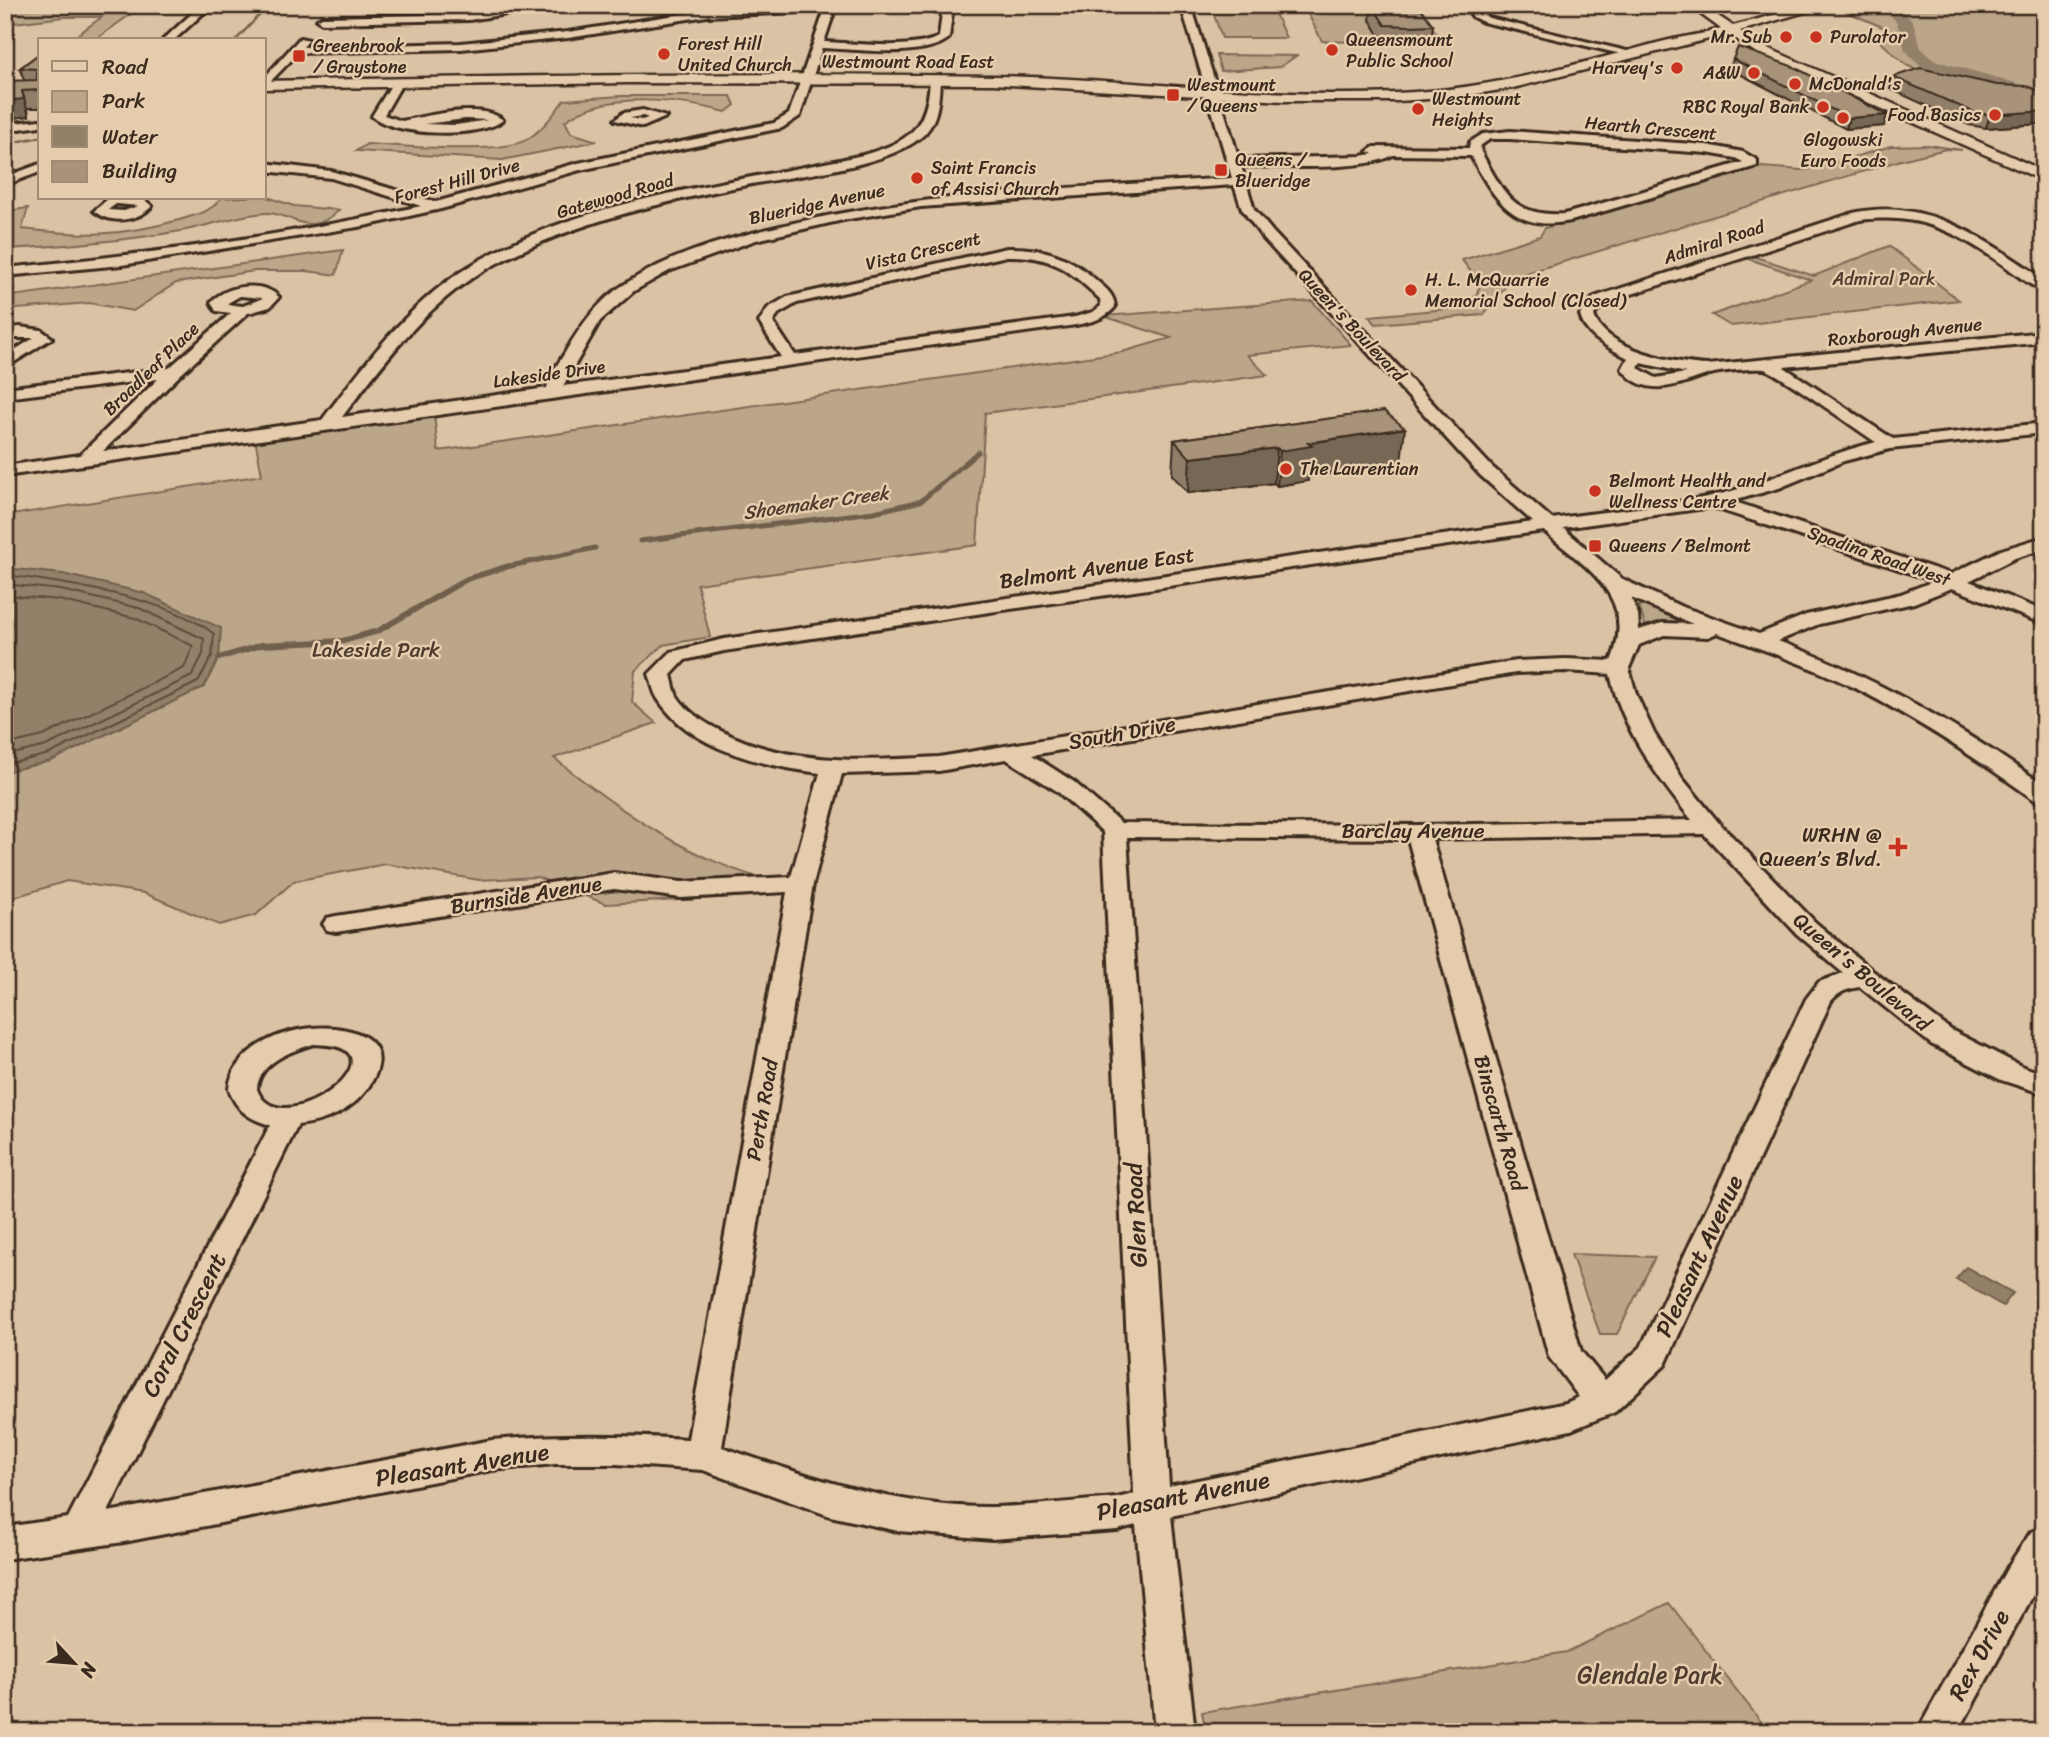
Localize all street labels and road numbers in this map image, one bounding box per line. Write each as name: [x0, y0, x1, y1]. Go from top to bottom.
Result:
street label: Westmount Road East: [822, 46, 994, 78]
street label: Hearth Crescent: [1584, 106, 1718, 150]
street label: Forest Hill Drive: [390, 149, 524, 213]
street label: Gatewood Road: [553, 164, 679, 228]
street label: Blueridge Avenue: [746, 174, 888, 234]
street label: Admiral Road: [1658, 210, 1770, 274]
street label: Vista Crescent: [862, 222, 984, 280]
street label: Queen's Boulevard: [1290, 260, 1415, 391]
street label: Roxborough Avenue: [1826, 308, 1984, 356]
street label: Broadleaf Place: [95, 314, 207, 424]
street label: Lakeside Drive: [491, 350, 607, 398]
street label: Spadina Road West: [1803, 517, 1956, 596]
street label: Belmont Avenue East: [997, 536, 1197, 600]
street label: South Drive: [1065, 705, 1179, 761]
street label: Barclay Avenue: [1342, 812, 1485, 850]
street label: Burnside Avenue: [448, 864, 604, 926]
street label: Queen's Boulevard: [1784, 902, 1941, 1043]
street label: Binscarth Road: [1462, 1050, 1538, 1197]
street label: Perth Road: [734, 1054, 790, 1164]
street label: Glen Road: [1112, 1160, 1160, 1268]
street label: Pleasant Avenue: [1643, 1167, 1755, 1344]
street label: Coral Crescent: [130, 1245, 238, 1405]
street label: Pleasant Avenue: [372, 1430, 552, 1499]
street label: Pleasant Avenue: [1093, 1459, 1273, 1533]
street label: Rex Drive: [1937, 1601, 2022, 1708]

